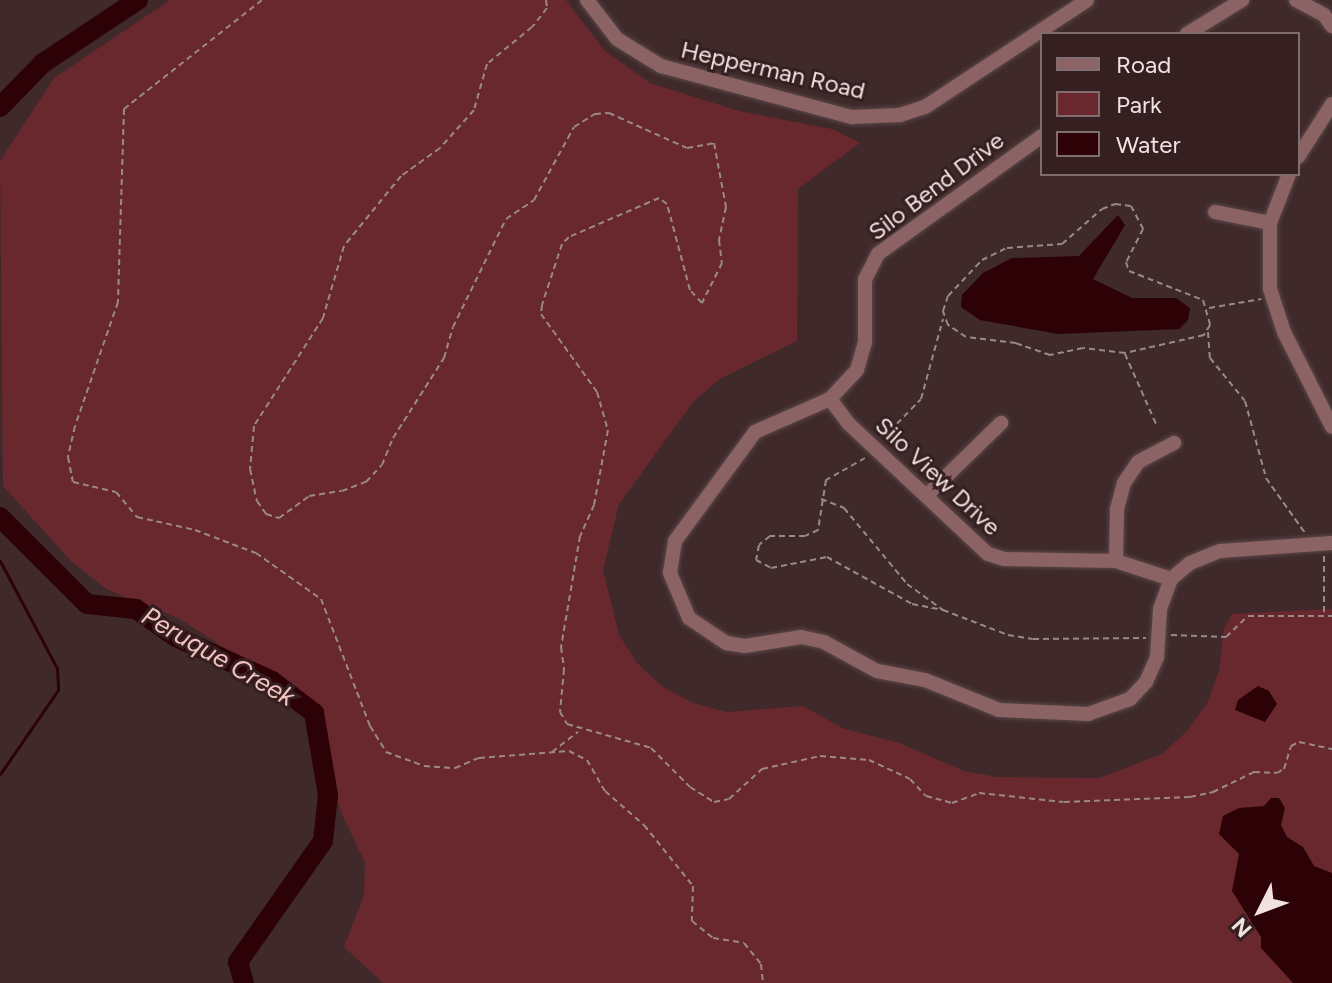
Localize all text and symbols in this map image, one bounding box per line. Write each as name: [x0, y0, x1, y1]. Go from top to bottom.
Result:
legend: [1040, 32, 1300, 176]
street label: Hepperman Road: [678, 35, 868, 105]
text: Road: [1116, 50, 1171, 79]
text: Park: [1116, 90, 1162, 119]
street label: Silo Bend Drive: [863, 126, 1009, 246]
text: Water: [1116, 130, 1181, 159]
street label: Silo View Drive: [869, 411, 1007, 541]
water label: Peruque Creek: [136, 601, 300, 713]
north arrow: [1220, 871, 1300, 951]
text: N: [1226, 912, 1258, 943]

